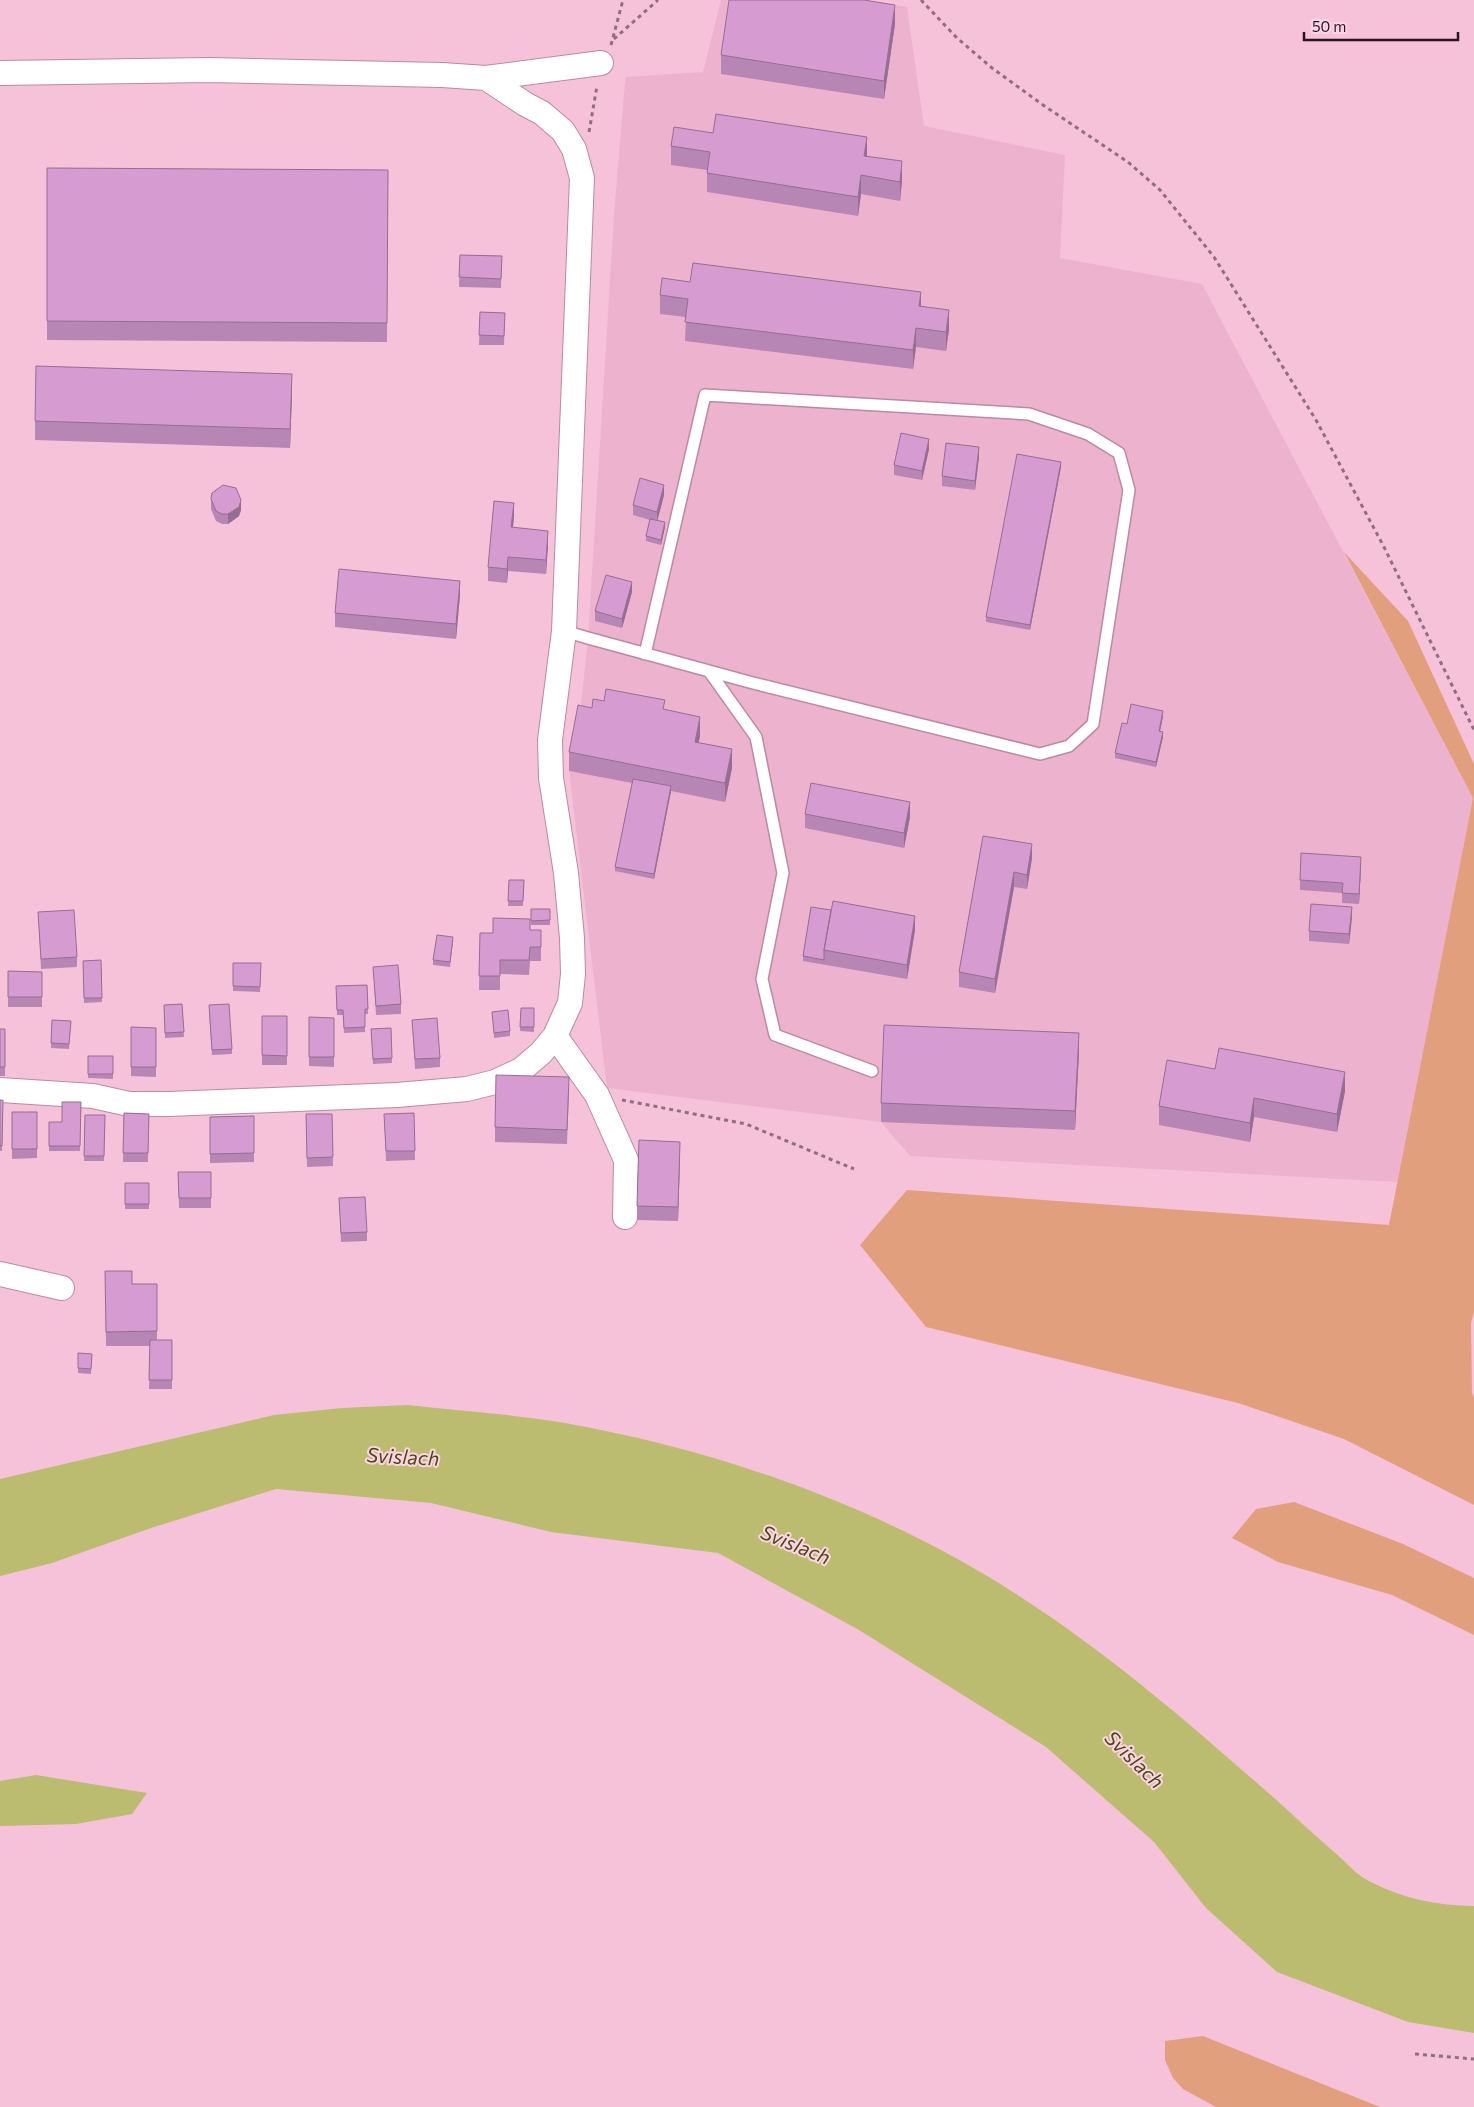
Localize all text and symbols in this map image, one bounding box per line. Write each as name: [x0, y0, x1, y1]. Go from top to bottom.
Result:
scale bar: [1304, 10, 1458, 42]
text: 50 m: [1312, 17, 1346, 35]
water label: Svislach: [366, 1442, 440, 1470]
water label: Svislach: [758, 1519, 834, 1569]
water label: Svislach: [1101, 1725, 1169, 1793]

